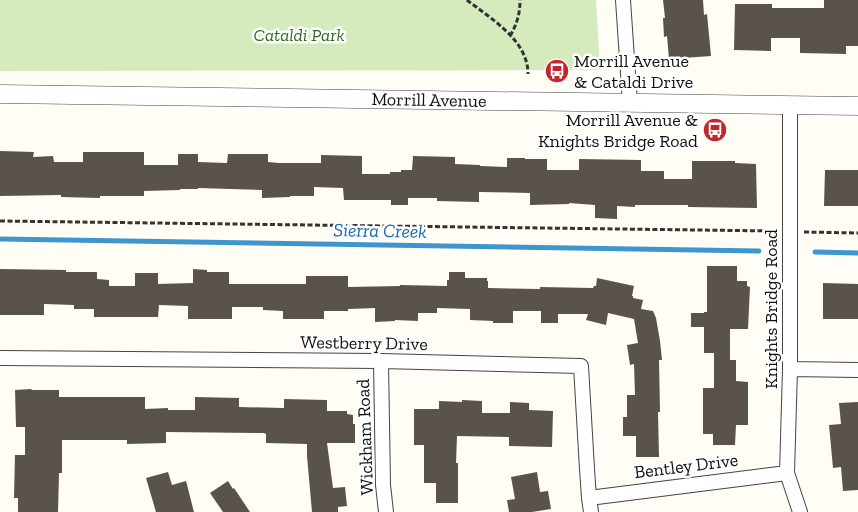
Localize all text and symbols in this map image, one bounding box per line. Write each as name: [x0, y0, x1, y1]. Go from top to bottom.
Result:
park label: Cataldi Park: [254, 24, 344, 46]
place label: Morrill Avenue & Cataldi Drive: [574, 50, 693, 93]
bus stop icon: Morrill Avenue & Cataldi Drive: [544, 58, 570, 84]
street label: Morrill Avenue: [371, 88, 487, 112]
place label: Morrill Avenue & Knights Bridge Road: [538, 109, 698, 152]
bus stop icon: Morrill Avenue & Knights Bridge Road: [702, 117, 728, 143]
water label: Sierra Creek: [333, 218, 427, 243]
street label: Knights Bridge Road: [760, 229, 782, 389]
street label: Westberry Drive: [300, 331, 428, 355]
street label: Wickham Road: [352, 378, 378, 496]
street label: Bentley Drive: [633, 449, 739, 483]

